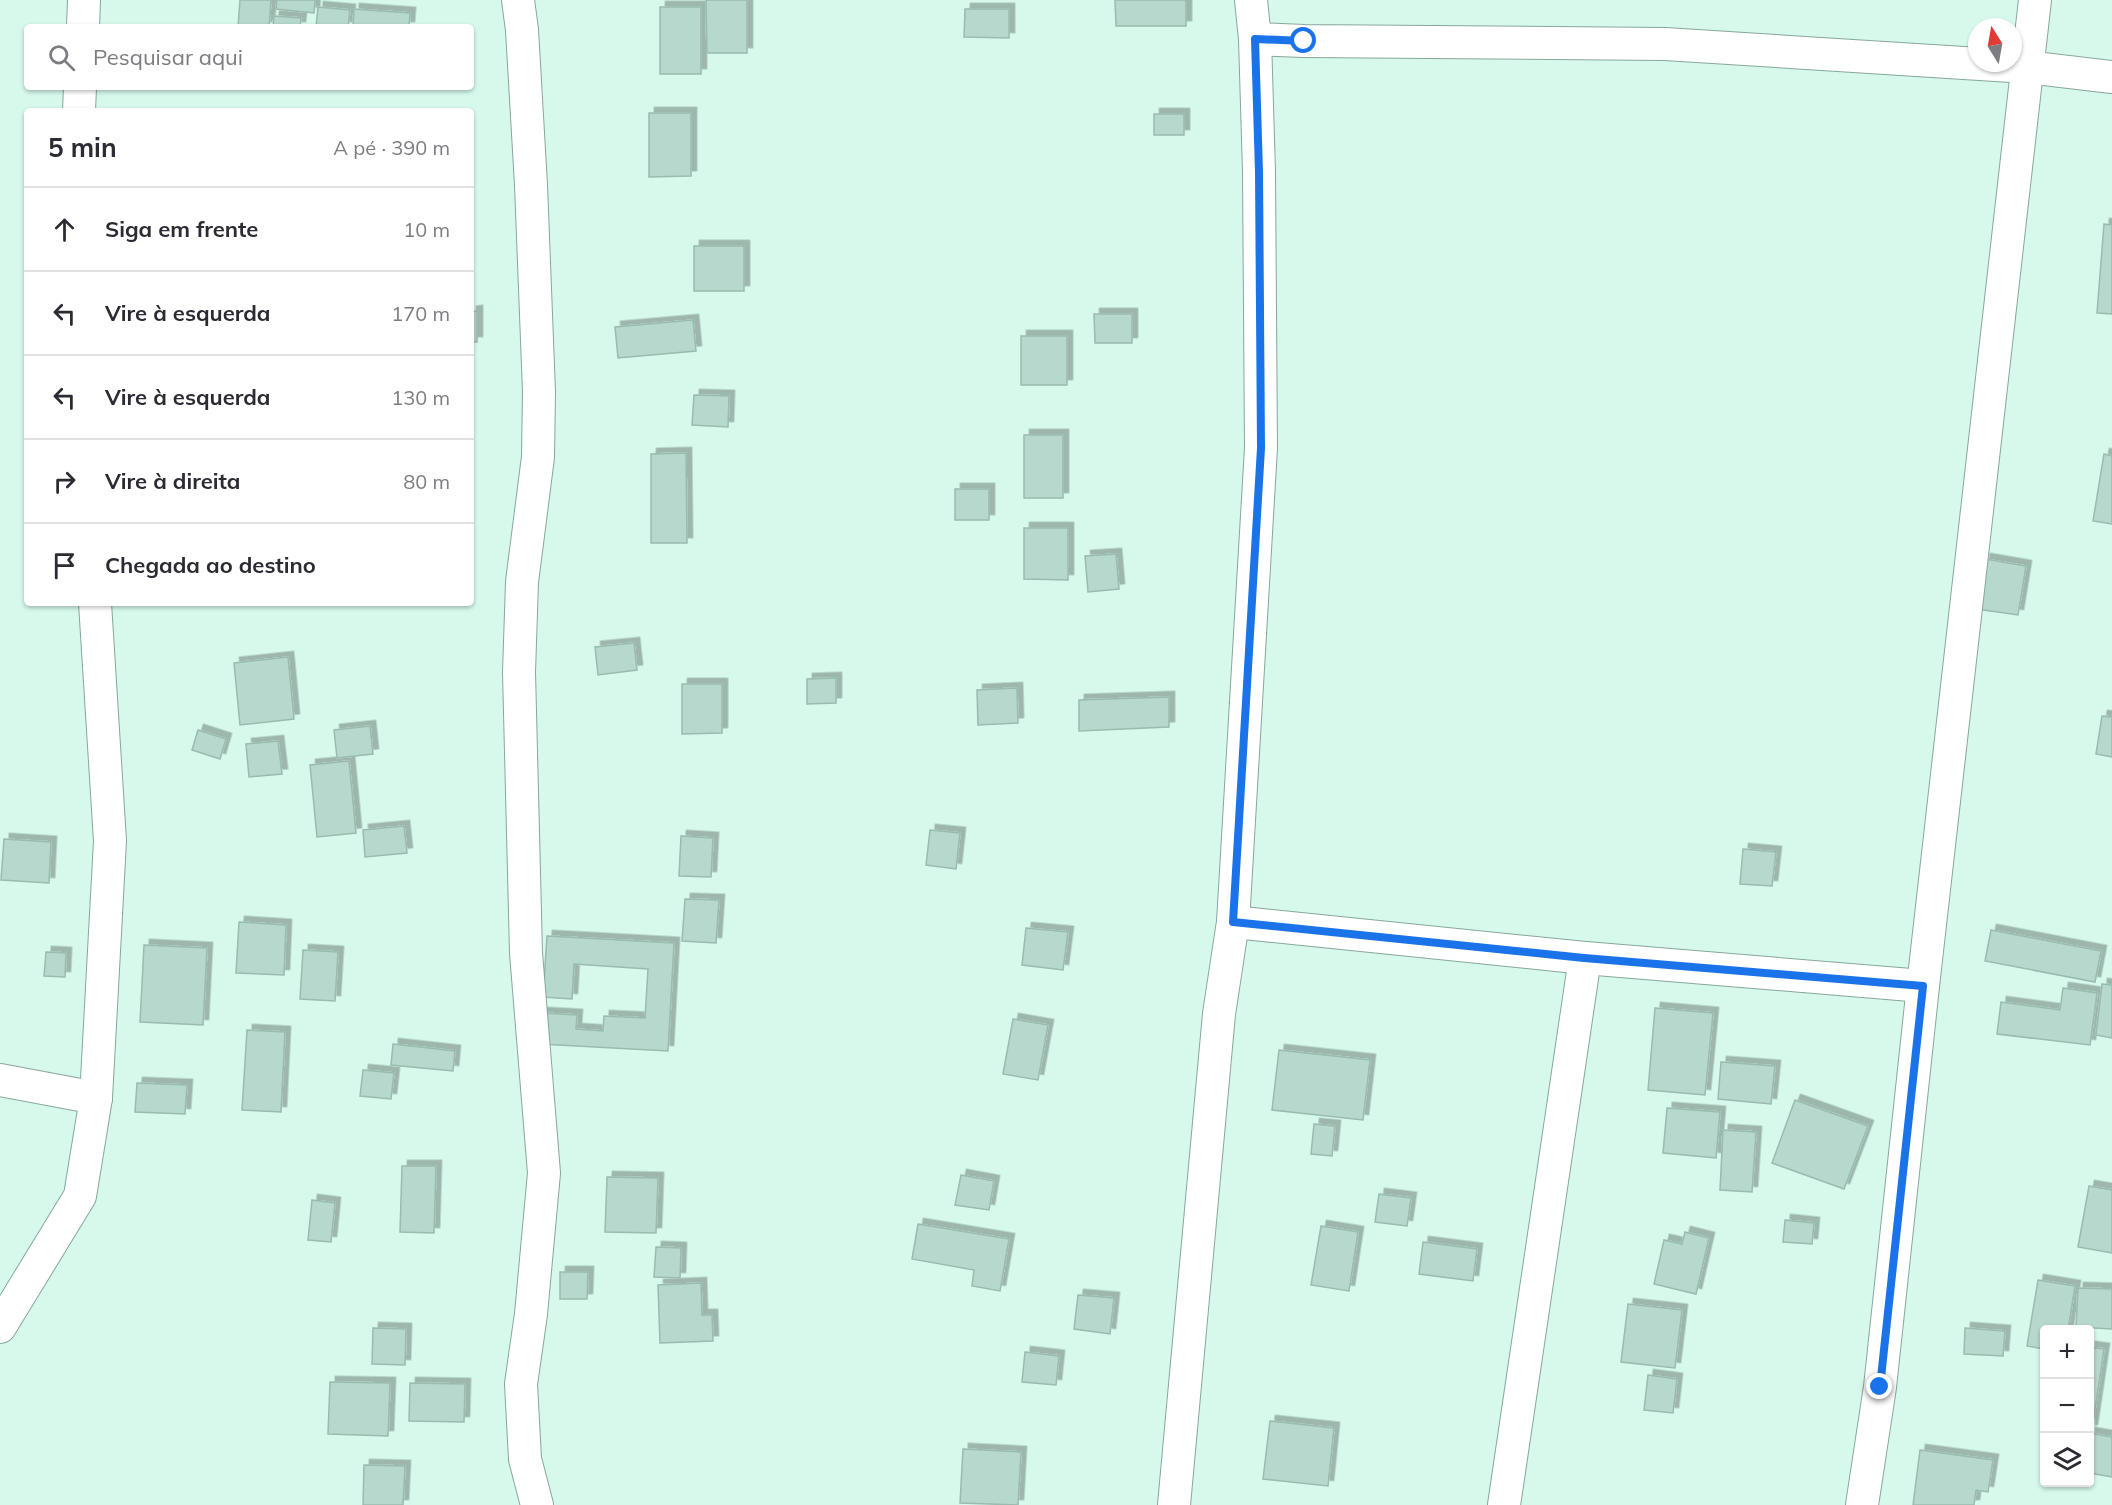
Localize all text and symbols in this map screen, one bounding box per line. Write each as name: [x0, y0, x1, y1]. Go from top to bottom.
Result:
north arrow: [1968, 18, 2022, 72]
search box: [24, 24, 474, 90]
route start: [1290, 27, 1316, 53]
icon: search: [45, 41, 78, 74]
text: Pesquisar aqui: [93, 43, 243, 71]
text: 5 min: [48, 131, 117, 164]
text: A pé · 390 m: [333, 135, 450, 160]
icon: ahead: [48, 213, 81, 246]
text: Siga em frente: [105, 215, 258, 243]
text: 10 m: [403, 217, 450, 242]
icon: left: [48, 297, 81, 330]
text: Vire à esquerda: [105, 299, 270, 327]
text: 170 m: [391, 301, 450, 326]
icon: left: [48, 381, 81, 414]
text: Vire à esquerda: [105, 383, 270, 411]
text: 130 m: [391, 385, 450, 410]
icon: right: [48, 465, 81, 498]
text: Vire à direita: [105, 467, 240, 495]
text: 80 m: [403, 469, 450, 494]
icon: arrive: [48, 549, 81, 582]
text: Chegada ao destino: [105, 551, 316, 579]
map controls: [2040, 1325, 2094, 1487]
button: +: [2040, 1325, 2094, 1379]
route end: [1866, 1373, 1892, 1399]
button: −: [2040, 1379, 2094, 1433]
button: layers: [2040, 1433, 2094, 1487]

